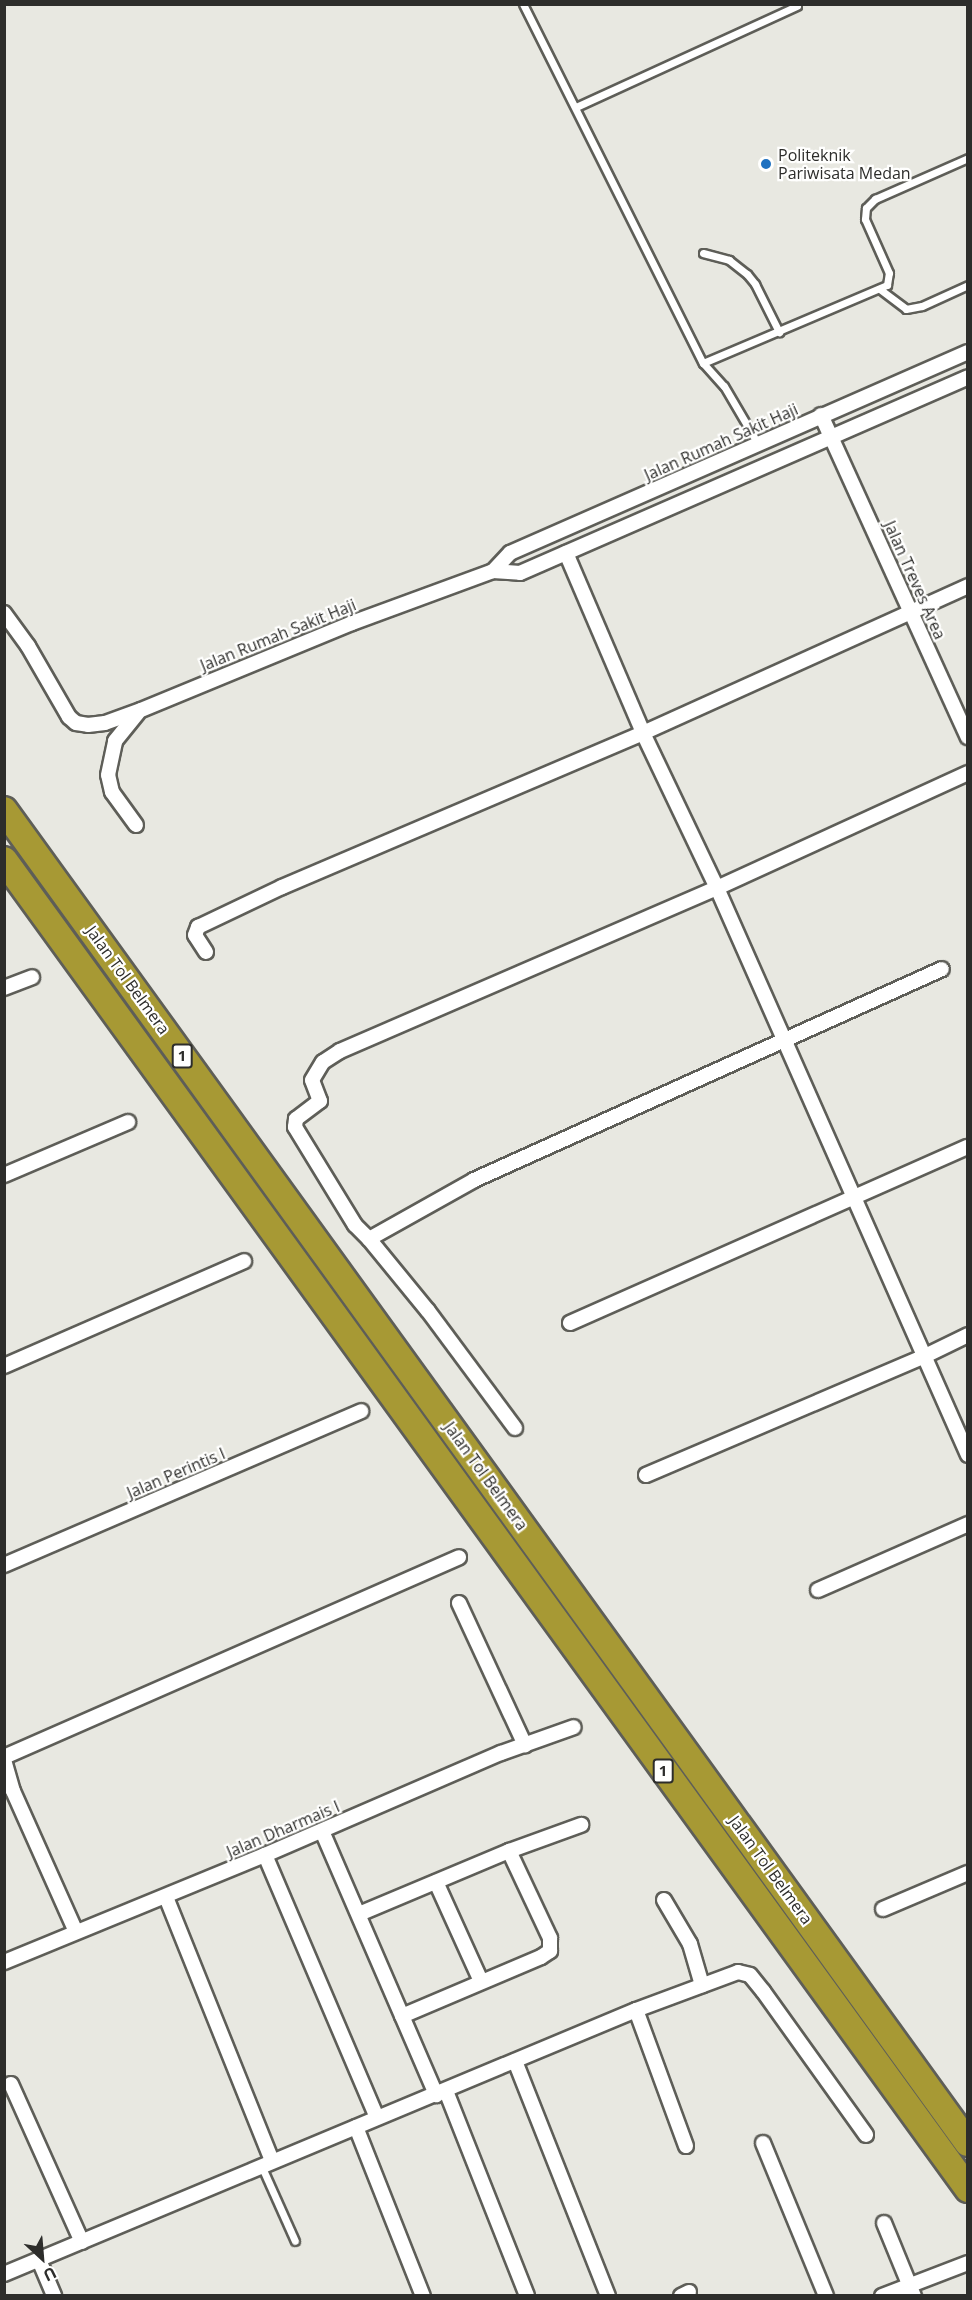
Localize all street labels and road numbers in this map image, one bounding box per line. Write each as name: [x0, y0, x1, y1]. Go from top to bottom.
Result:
street label: Jalan Rumah Sakit Haji: [641, 399, 801, 485]
street label: Jalan Treves Area: [880, 518, 950, 642]
street label: Jalan Rumah Sakit Haji: [197, 595, 359, 675]
street label: Jalan Tol Belmera: [82, 922, 174, 1038]
road number: 1: [172, 1044, 192, 1068]
street label: Jalan Tol Belmera: [440, 1418, 532, 1534]
street label: Jalan Perintis I: [124, 1444, 228, 1502]
road number: 1: [652, 1759, 674, 1783]
street label: Jalan Dharmais I: [224, 1797, 342, 1861]
street label: Jalan Tol Belmera: [725, 1812, 817, 1928]

